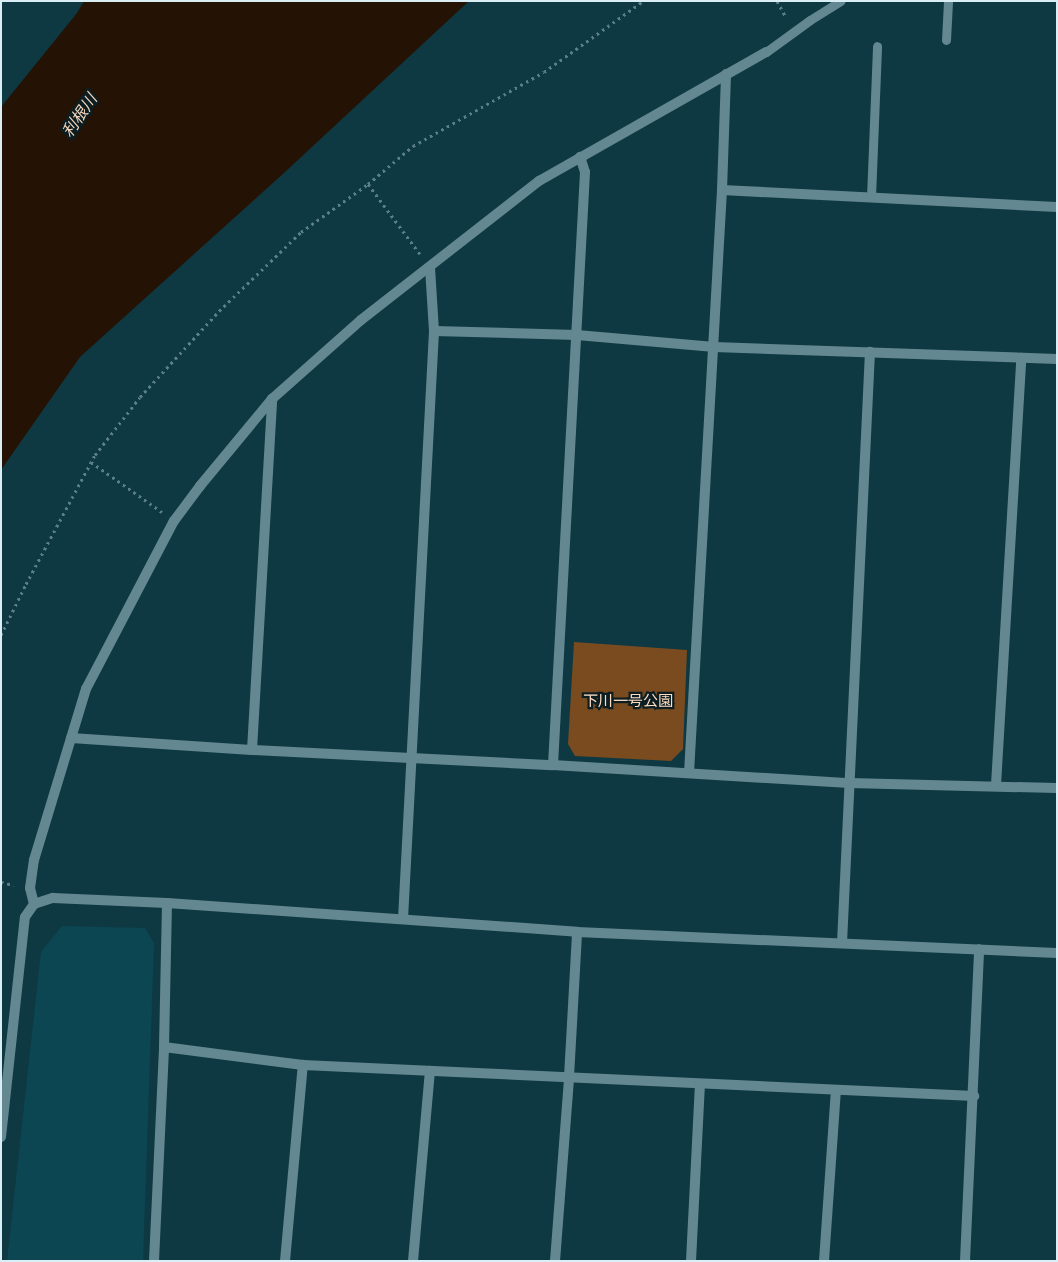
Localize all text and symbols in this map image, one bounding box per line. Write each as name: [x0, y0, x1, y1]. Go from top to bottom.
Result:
water label: 利根川: [59, 91, 101, 141]
park label: 下川一号公園: [583, 693, 673, 711]

